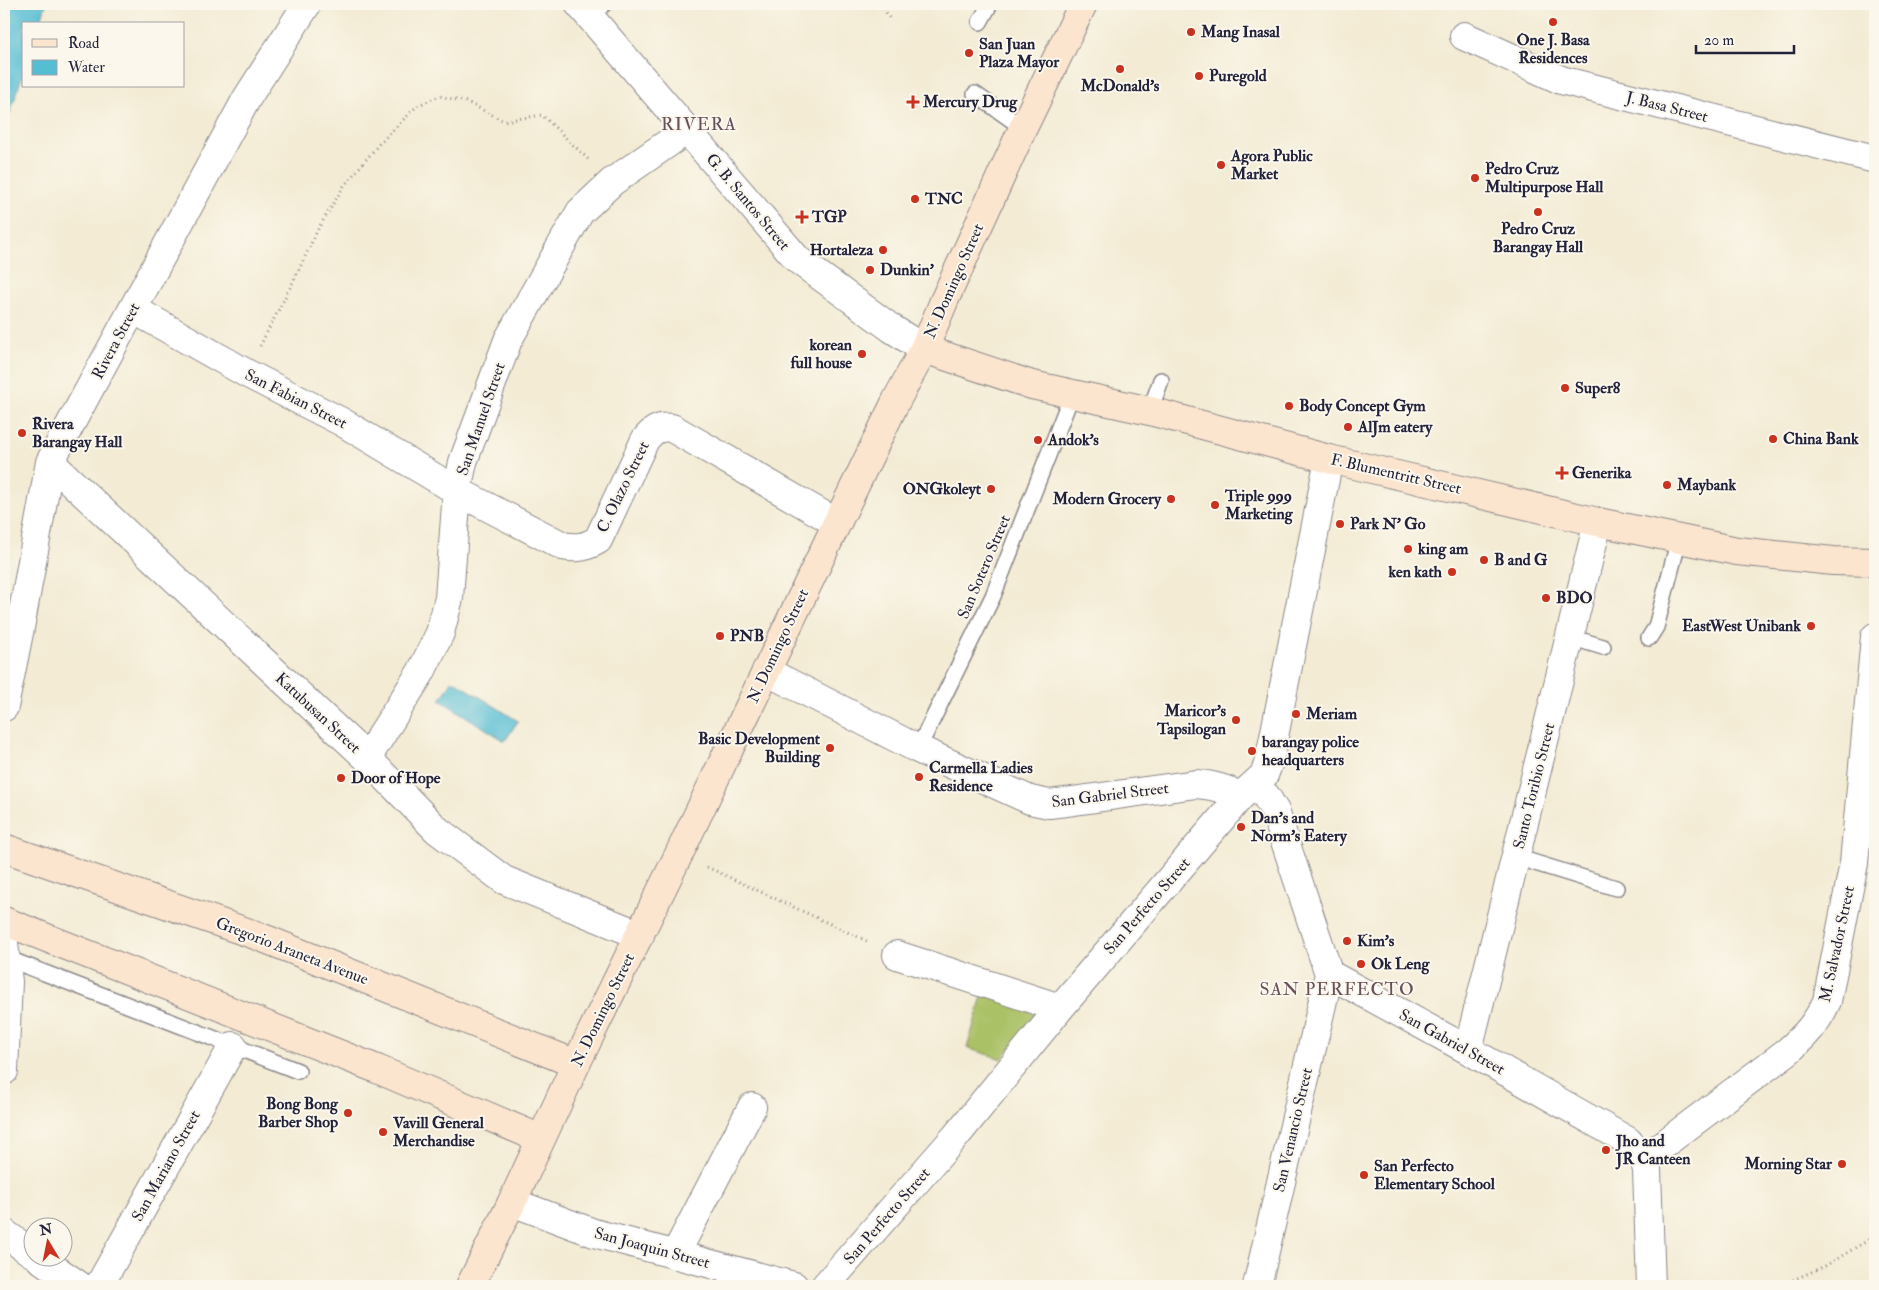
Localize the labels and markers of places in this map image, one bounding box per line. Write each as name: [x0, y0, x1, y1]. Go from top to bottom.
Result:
marker: One J. Basa Residences: [1547, 16, 1559, 28]
place label: Mang Inasal: [1200, 22, 1281, 43]
marker: Mang Inasal: [1185, 26, 1197, 38]
place label: One J. Basa Residences: [1516, 30, 1590, 68]
place label: San Juan Plaza Mayor: [979, 34, 1060, 73]
marker: San Juan Plaza Mayor: [963, 47, 975, 59]
marker: McDonald's: [1114, 63, 1126, 75]
place label: Puregold: [1209, 66, 1267, 87]
marker: Puregold: [1193, 70, 1205, 82]
place label: McDonald's: [1080, 76, 1160, 96]
place label: Mercury Drug: [922, 92, 1018, 113]
marker: Mercury Drug: [907, 96, 919, 108]
place label: Agora Public Market: [1230, 146, 1313, 184]
marker: Agora Public Market: [1215, 159, 1227, 171]
place label: Pedro Cruz Multipurpose Hall: [1484, 159, 1604, 198]
marker: Pedro Cruz Multipurpose Hall: [1469, 172, 1481, 184]
place label: TNC: [924, 189, 963, 209]
marker: TNC: [909, 193, 921, 205]
marker: Pedro Cruz Barangay Hall: [1532, 206, 1544, 218]
place label: TGP: [811, 207, 847, 227]
marker: TGP: [796, 211, 808, 223]
place label: Pedro Cruz Barangay Hall: [1493, 219, 1584, 258]
place label: Hortaleza: [810, 240, 873, 260]
marker: Hortaleza: [877, 244, 889, 256]
place label: Dunkin': [880, 260, 935, 280]
marker: Dunkin': [864, 264, 876, 276]
place label: korean full house: [790, 335, 853, 373]
marker: korean full house: [856, 348, 868, 360]
place label: Super8: [1575, 378, 1621, 399]
marker: Super8: [1559, 382, 1571, 394]
place label: Body Concept Gym: [1299, 396, 1426, 417]
marker: Body Concept Gym: [1283, 400, 1295, 412]
place label: Rivera Barangay Hall: [32, 414, 123, 453]
place label: AlJm eatery: [1357, 417, 1433, 438]
marker: AlJm eatery: [1342, 421, 1354, 433]
marker: Rivera Barangay Hall: [16, 427, 28, 439]
place label: China Bank: [1783, 429, 1859, 449]
place label: Andok's: [1047, 430, 1099, 450]
marker: China Bank: [1767, 433, 1779, 445]
marker: Andok's: [1032, 434, 1044, 446]
place label: Generika: [1572, 463, 1632, 483]
marker: Generika: [1556, 467, 1568, 479]
place label: Maybank: [1676, 475, 1737, 496]
place label: ONGkoleyt: [903, 479, 982, 500]
marker: Maybank: [1661, 479, 1673, 491]
marker: ONGkoleyt: [985, 483, 997, 495]
place label: Triple 999 Marketing: [1224, 486, 1294, 525]
place label: Modern Grocery: [1052, 489, 1162, 510]
marker: Modern Grocery: [1165, 493, 1177, 505]
marker: Triple 999 Marketing: [1209, 499, 1221, 511]
place label: Park N' Go: [1350, 514, 1426, 534]
marker: Park N' Go: [1334, 518, 1346, 530]
place label: king am: [1417, 539, 1469, 560]
marker: king am: [1402, 543, 1414, 555]
place label: B and G: [1494, 550, 1548, 570]
marker: B and G: [1478, 554, 1490, 566]
place label: ken kath: [1388, 562, 1443, 582]
marker: ken kath: [1446, 566, 1458, 578]
place label: BDO: [1556, 588, 1592, 608]
marker: BDO: [1540, 592, 1552, 604]
place label: EastWest Unibank: [1682, 616, 1801, 636]
marker: EastWest Unibank: [1805, 620, 1817, 632]
place label: PNB: [730, 626, 764, 646]
marker: PNB: [714, 630, 726, 642]
place label: Maricor's Tapsilogan: [1156, 701, 1227, 740]
place label: Meriam: [1305, 704, 1358, 724]
marker: Meriam: [1290, 708, 1302, 720]
marker: Maricor's Tapsilogan: [1230, 714, 1242, 726]
place label: Basic Development Building: [698, 729, 821, 768]
place label: barangay police headquarters: [1261, 732, 1359, 771]
marker: Basic Development Building: [824, 742, 836, 754]
marker: barangay police headquarters: [1246, 745, 1258, 757]
place label: Carmella Ladies Residence: [929, 758, 1033, 796]
place label: Door of Hope: [351, 768, 441, 789]
marker: Carmella Ladies Residence: [913, 771, 925, 783]
marker: Door of Hope: [335, 772, 347, 784]
place label: Dan's and Norm's Eatery: [1250, 808, 1348, 847]
marker: Dan's and Norm's Eatery: [1235, 821, 1247, 833]
place label: Kim's: [1357, 931, 1395, 951]
marker: Kim's: [1341, 935, 1353, 947]
place label: Ok Leng: [1371, 954, 1431, 975]
marker: Ok Leng: [1355, 958, 1367, 970]
place label: Bong Bong Barber Shop: [258, 1094, 339, 1133]
marker: Bong Bong Barber Shop: [342, 1107, 354, 1119]
place label: Vavill General Merchandise: [392, 1113, 485, 1151]
marker: Vavill General Merchandise: [377, 1126, 389, 1138]
place label: Jho and JR Canteen: [1615, 1131, 1691, 1170]
marker: Jho and JR Canteen: [1600, 1144, 1612, 1156]
place label: Morning Star: [1744, 1154, 1833, 1175]
place label: San Perfecto Elementary School: [1374, 1156, 1496, 1195]
marker: Morning Star: [1836, 1158, 1848, 1170]
marker: San Perfecto Elementary School: [1358, 1169, 1370, 1181]

